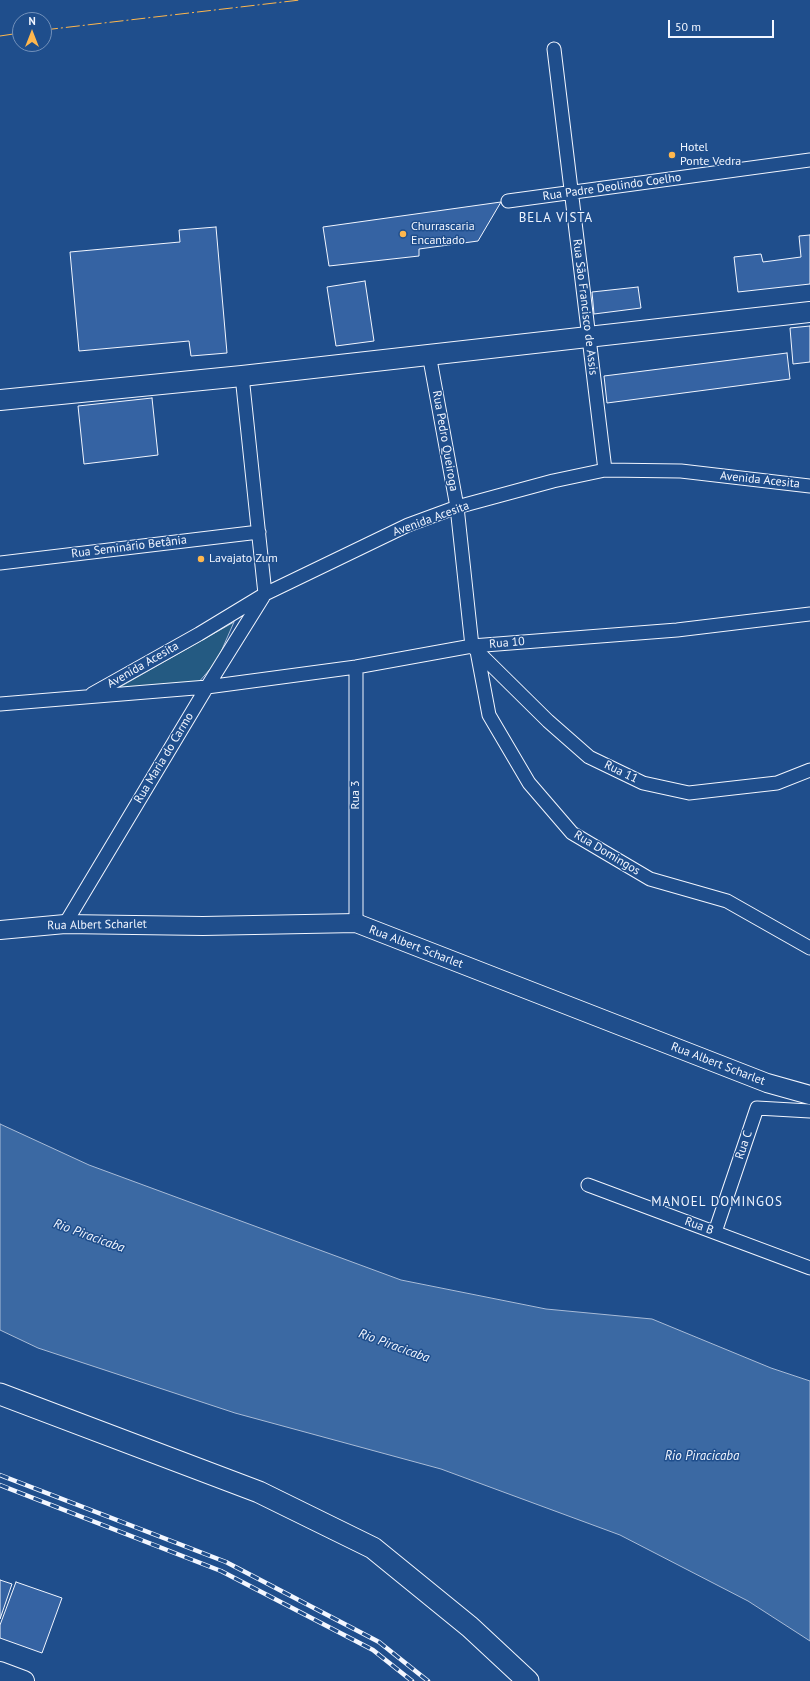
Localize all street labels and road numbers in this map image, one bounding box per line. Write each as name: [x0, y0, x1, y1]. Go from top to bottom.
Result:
street label: Rua Padre Deolindo Coelho: [542, 170, 682, 204]
street label: Rua São Francisco de Assis: [570, 238, 600, 376]
street label: Rua Pedro Queiroga: [429, 389, 461, 493]
street label: Avenida Acesita: [719, 469, 801, 491]
street label: Avenida Acesita: [391, 499, 471, 539]
street label: Rua Seminário Betânia: [70, 533, 188, 561]
street label: Rua 10: [489, 634, 525, 652]
street label: Avenida Acesita: [105, 639, 181, 691]
street label: Rua Maria do Carmo: [131, 710, 197, 806]
street label: Rua 11: [602, 758, 640, 786]
street label: Rua 3: [349, 780, 363, 810]
street label: Rua Domingos: [571, 828, 643, 878]
street label: Rua Albert Scharlet: [47, 917, 147, 933]
street label: Rua Albert Scharlet: [367, 922, 465, 972]
street label: Rua Albert Scharlet: [669, 1039, 767, 1089]
street label: Rua C: [732, 1129, 756, 1161]
street label: Rua B: [683, 1214, 715, 1238]

